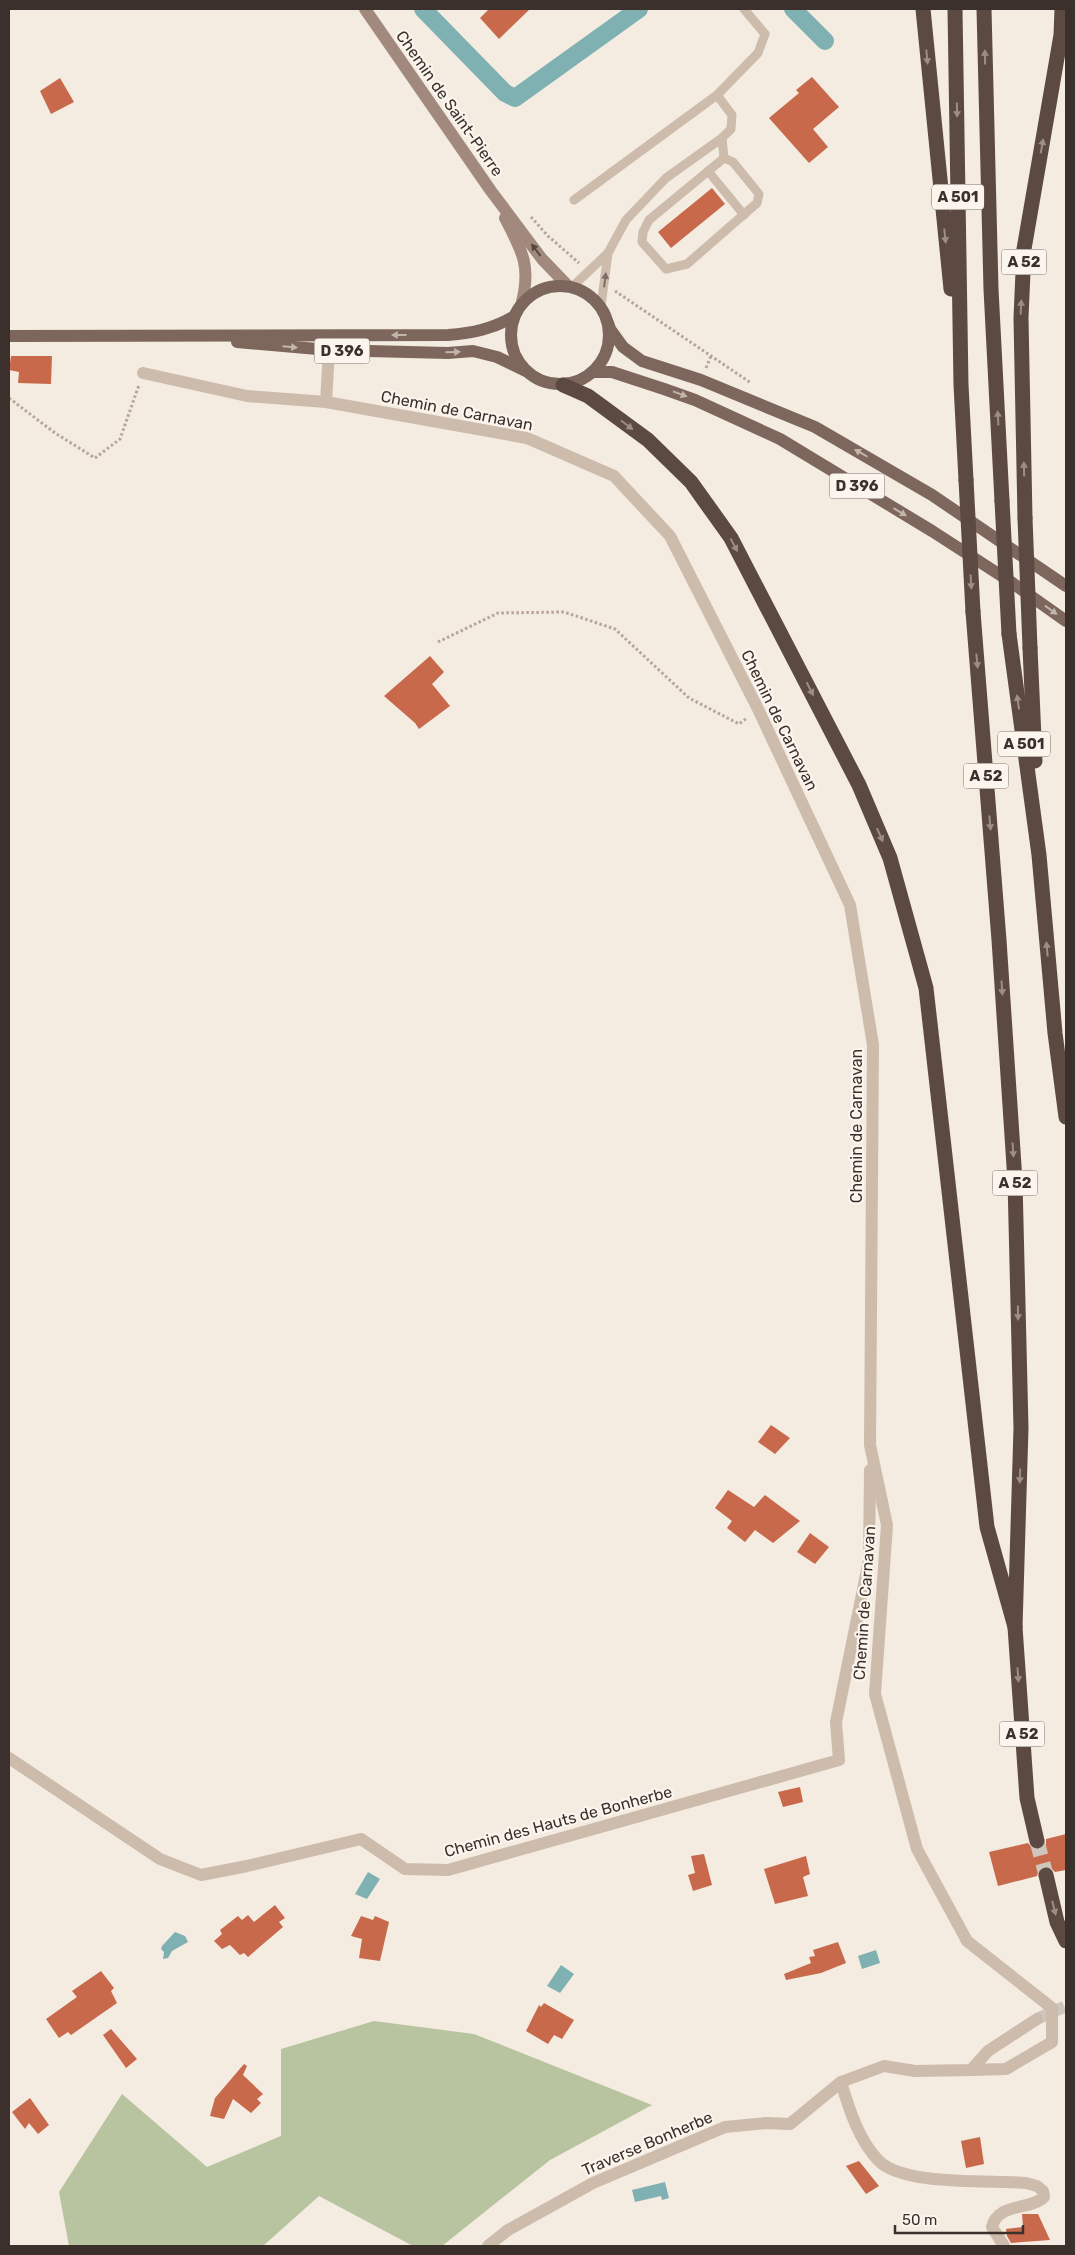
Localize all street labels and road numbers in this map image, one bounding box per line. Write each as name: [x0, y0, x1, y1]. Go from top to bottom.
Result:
street label: Chemin de Saint-Pierre: [392, 27, 507, 180]
road number: A 501: [932, 184, 984, 210]
road number: A 52: [1002, 250, 1046, 274]
road number: D 396: [314, 338, 370, 364]
street label: Chemin de Carnavan: [379, 386, 535, 435]
road number: D 396: [830, 474, 884, 498]
street label: Chemin de Carnavan: [737, 647, 822, 794]
road number: A 501: [998, 732, 1050, 756]
road number: A 52: [964, 764, 1008, 788]
street label: Chemin de Carnavan: [847, 1049, 866, 1203]
road number: A 52: [992, 1170, 1038, 1196]
street label: Chemin de Carnavan: [850, 1525, 879, 1681]
road number: A 52: [1000, 1722, 1044, 1746]
street label: Chemin des Hauts de Bonherbe: [442, 1782, 674, 1861]
street label: Traverse Bonherbe: [579, 2107, 715, 2180]

